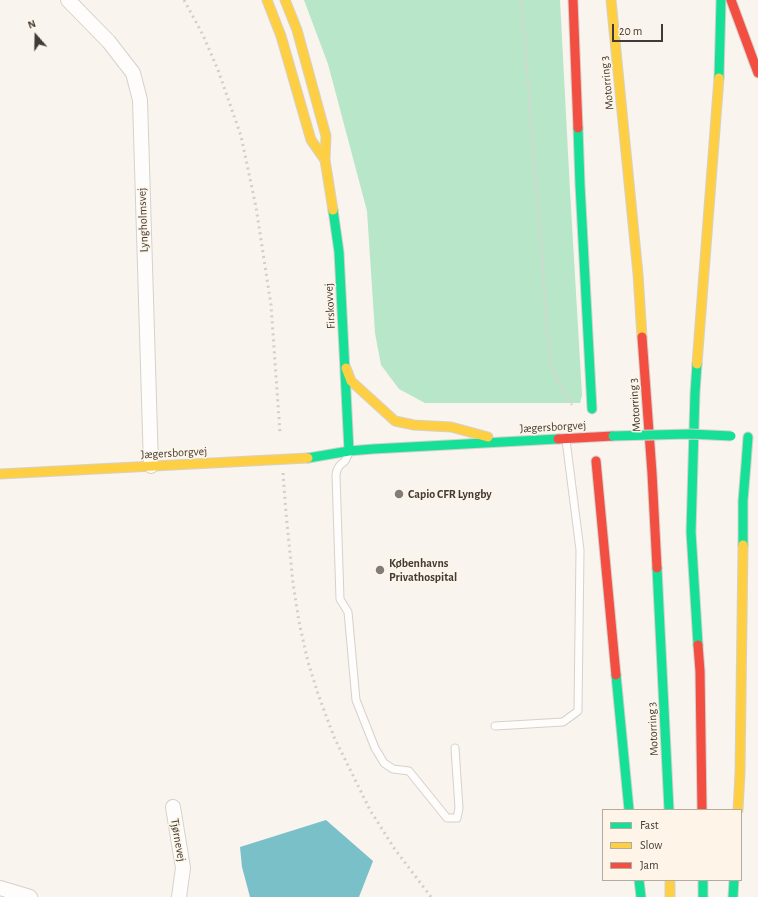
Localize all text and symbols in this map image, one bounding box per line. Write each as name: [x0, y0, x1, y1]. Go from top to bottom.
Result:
north arrow: [16, 16, 56, 56]
scale bar: [614, 16, 665, 42]
text: N: [26, 18, 37, 31]
text: 20 m: [619, 25, 642, 37]
street label: Motorring 3: [597, 55, 617, 111]
street label: Lyngholmsvej: [135, 187, 151, 253]
street label: Firskovvej: [322, 283, 338, 329]
street label: Motorring 3: [626, 377, 644, 433]
street label: Jægersborgvej: [519, 418, 587, 436]
street label: Jægersborgvej: [140, 444, 208, 462]
place label: Capio CFR Lyngby: [408, 487, 492, 501]
marker: Capio CFR Lyngby: [393, 488, 405, 500]
place label: Københavns Privathospital: [389, 556, 457, 584]
marker: Københavns Privathospital: [374, 564, 386, 576]
street label: Motorring 3: [644, 702, 662, 756]
legend: [602, 809, 742, 881]
street label: Tjørnevej: [167, 817, 189, 863]
text: Fast: [640, 819, 659, 831]
text: Slow: [640, 839, 662, 851]
text: Jam: [640, 859, 659, 871]

